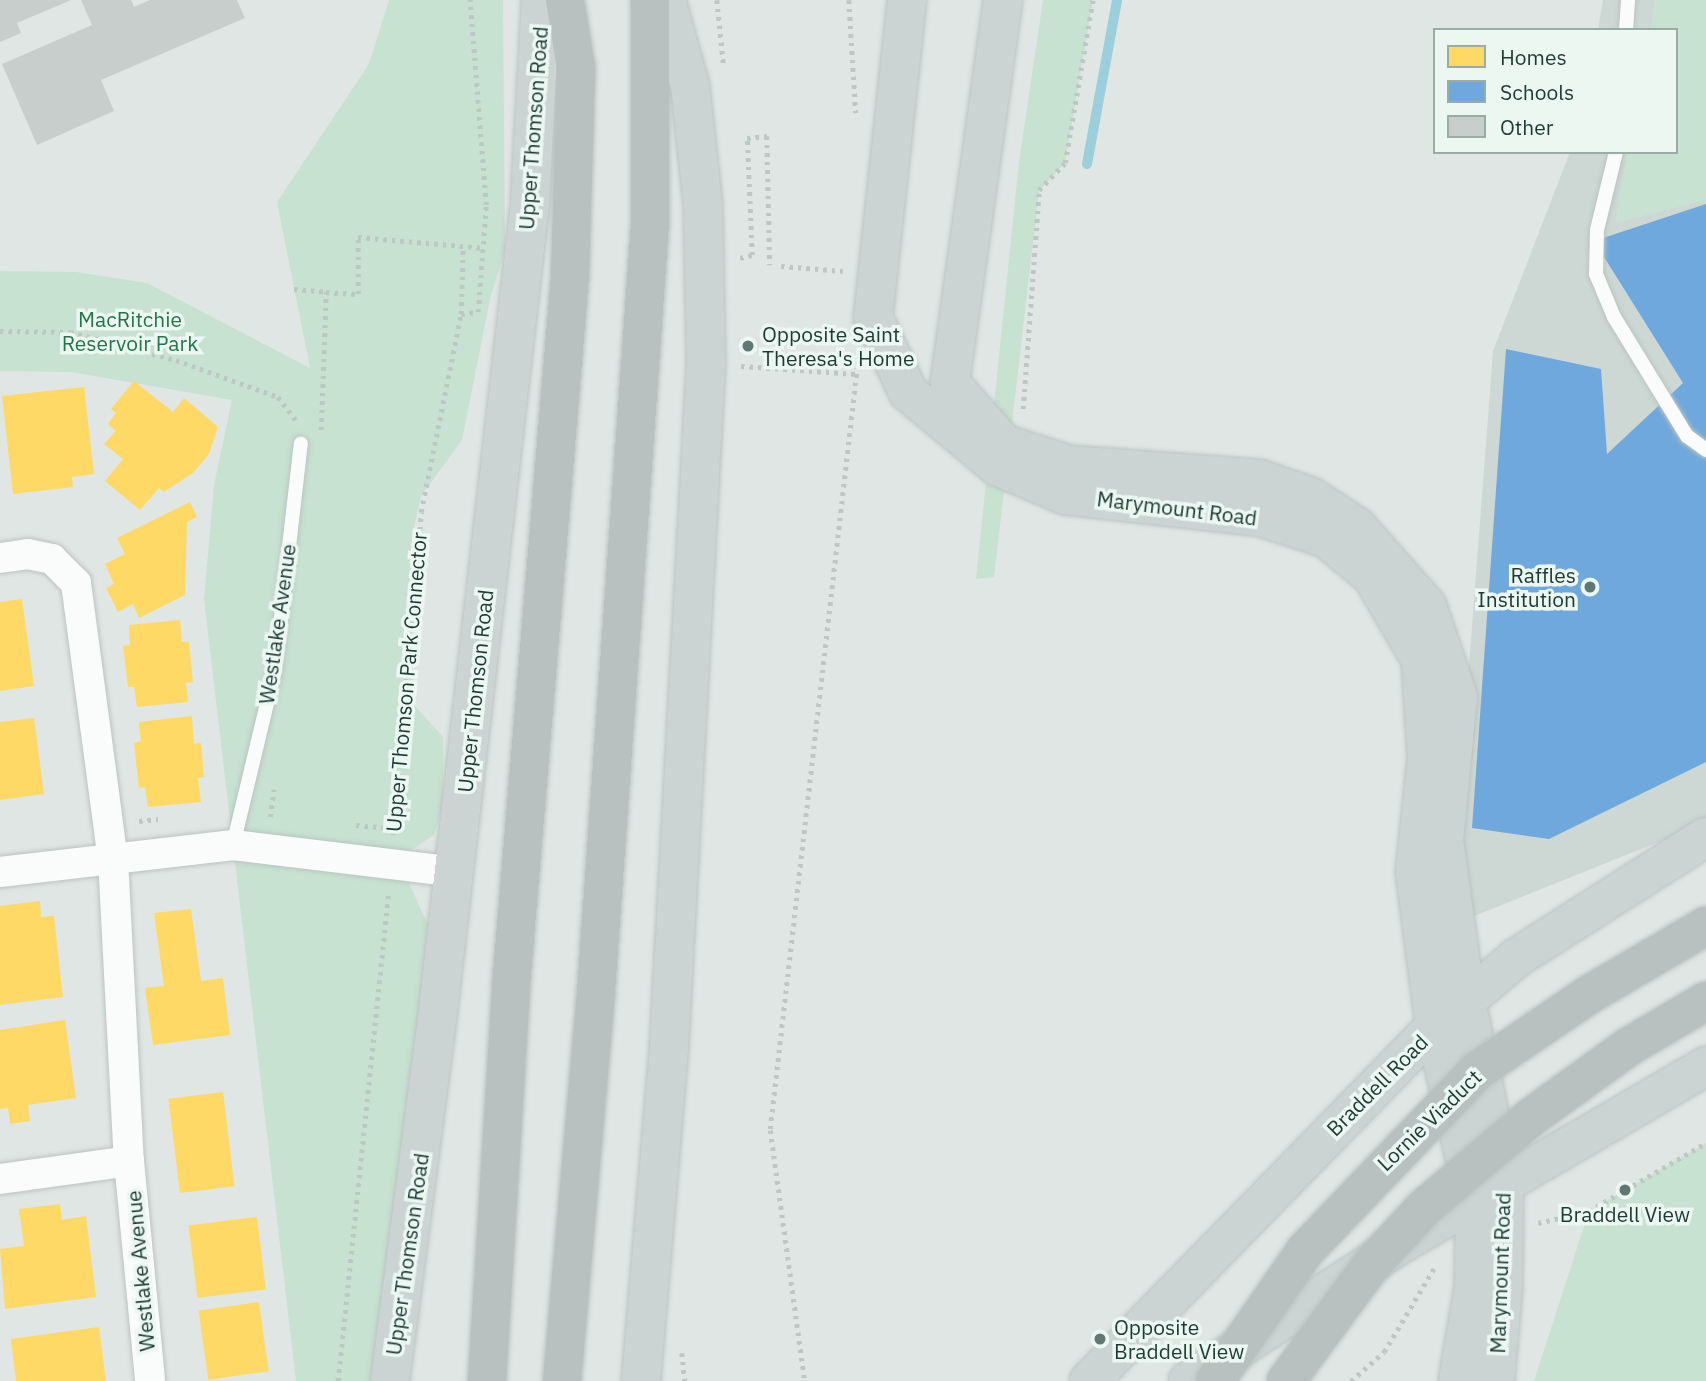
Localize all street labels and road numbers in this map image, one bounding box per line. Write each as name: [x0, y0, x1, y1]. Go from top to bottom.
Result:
street label: Upper Thomson Road: [513, 25, 553, 231]
street label: Marymount Road: [1095, 486, 1259, 530]
street label: Upper Thomson Park Connector: [380, 531, 432, 833]
street label: Westlake Avenue: [253, 542, 301, 706]
street label: Upper Thomson Road: [452, 588, 498, 794]
street label: Braddell Road: [1321, 1029, 1433, 1141]
street label: Lornie Viaduct: [1372, 1064, 1486, 1176]
street label: Upper Thomson Road: [380, 1151, 434, 1357]
street label: Westlake Avenue: [120, 1189, 160, 1353]
street label: Marymount Road: [1485, 1192, 1515, 1354]

